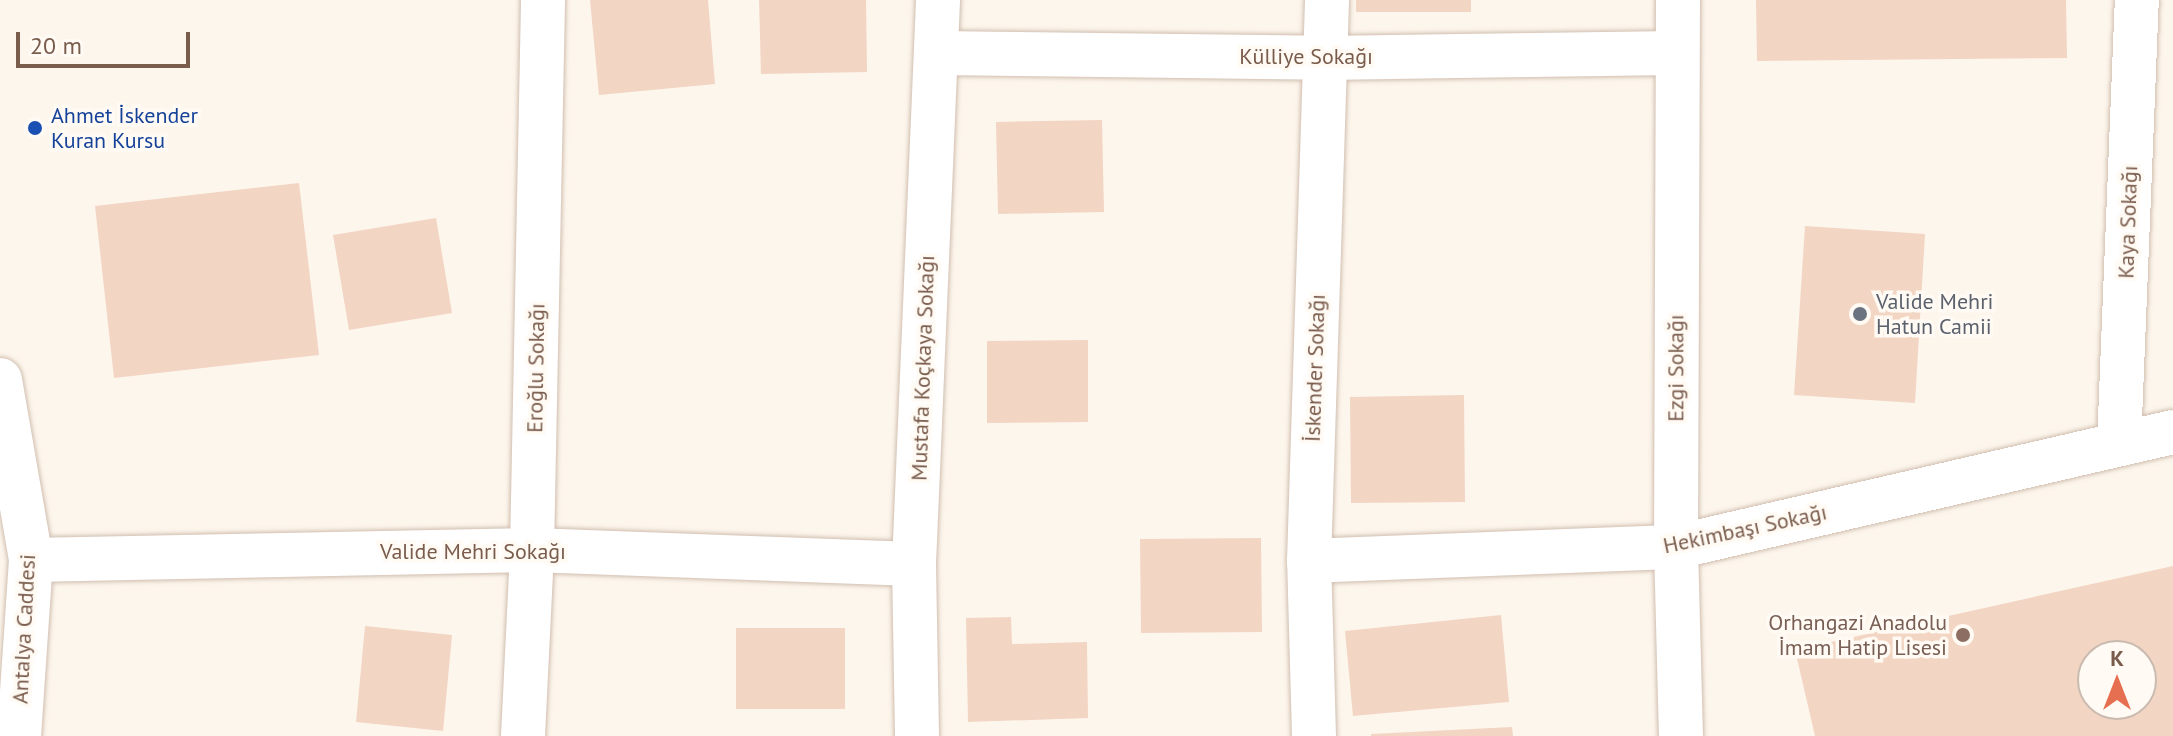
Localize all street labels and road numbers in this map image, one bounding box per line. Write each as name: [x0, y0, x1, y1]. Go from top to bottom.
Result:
street label: Külliye Sokağı: [1239, 44, 1373, 70]
street label: Kaya Sokağı: [2113, 165, 2143, 279]
street label: Mustafa Koçkaya Sokağı: [906, 255, 940, 481]
street label: İskender Sokağı: [1299, 294, 1331, 442]
street label: Eroğlu Sokağı: [522, 303, 550, 433]
street label: Ezgi Sokağı: [1663, 314, 1689, 422]
street label: Hekimbaşı Sokağı: [1661, 499, 1829, 559]
street label: Valide Mehri Sokağı: [380, 539, 566, 565]
street label: Antalya Caddesi: [7, 553, 41, 705]

